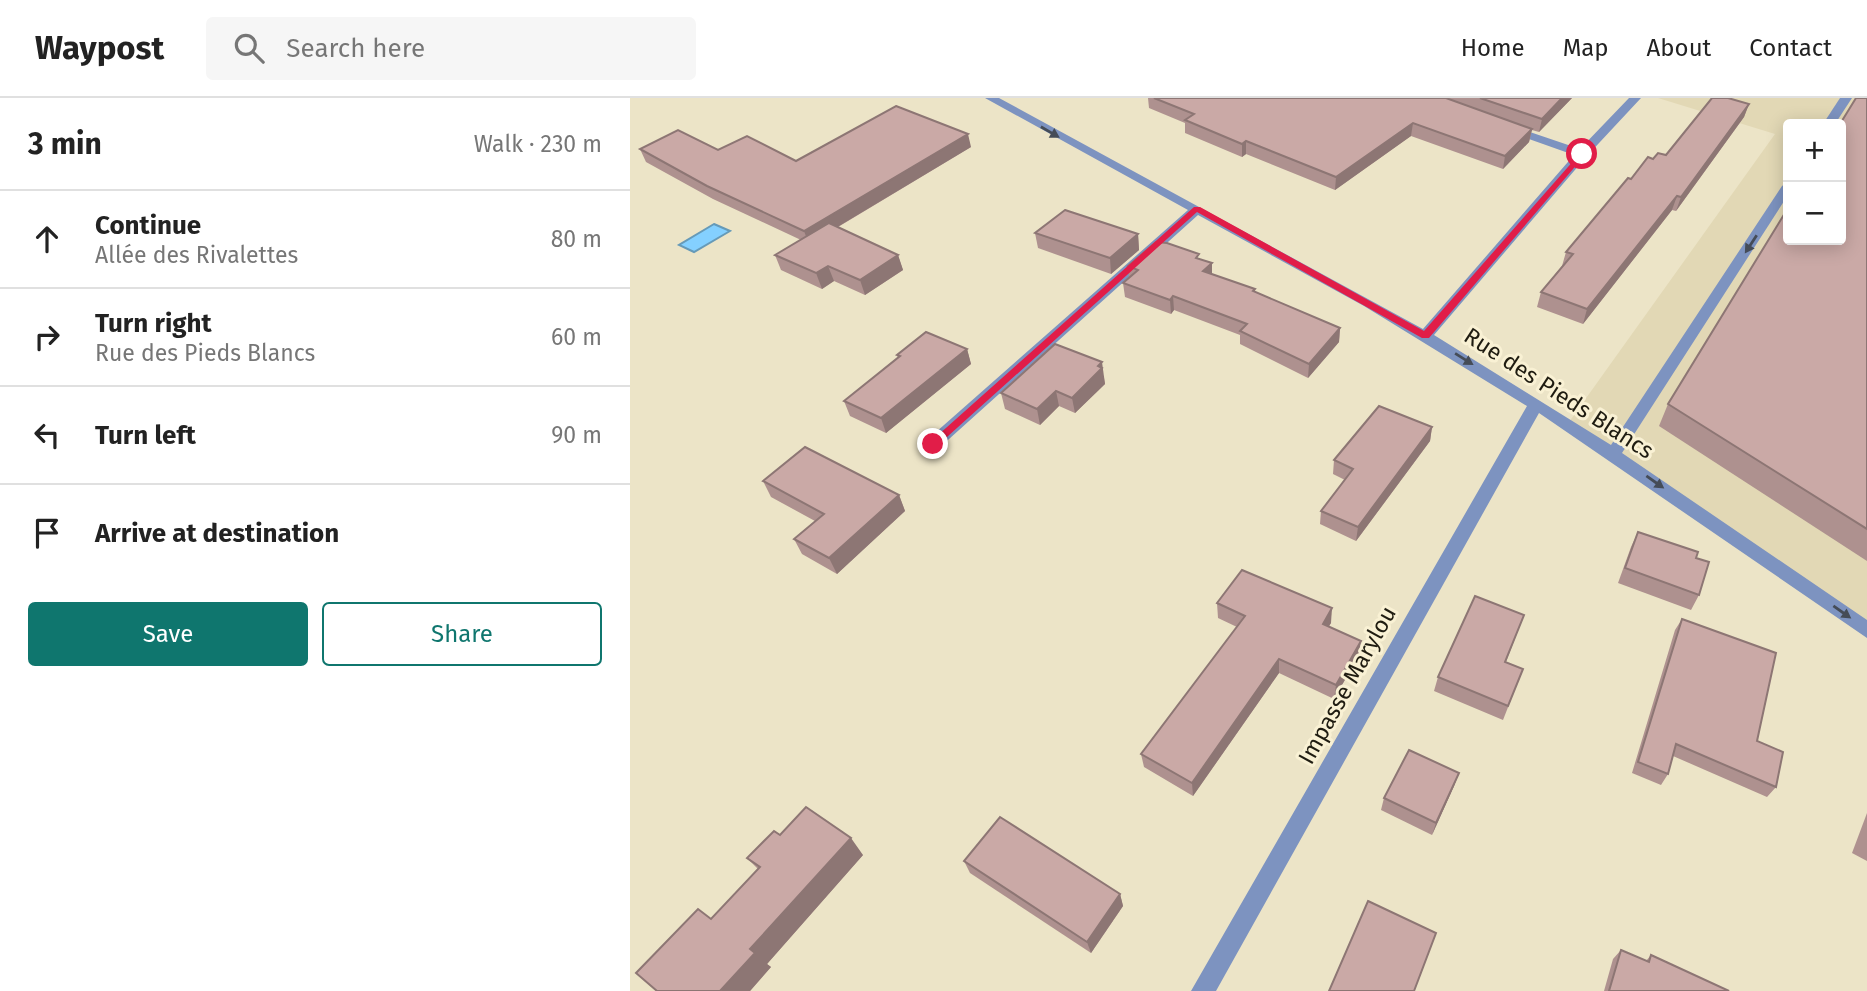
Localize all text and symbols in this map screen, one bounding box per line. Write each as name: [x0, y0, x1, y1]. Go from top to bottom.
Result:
search box: [206, 17, 696, 80]
text: Waypost: [35, 28, 164, 68]
icon: search: [230, 29, 268, 67]
text: Search here: [286, 33, 425, 64]
text: Home: [1461, 34, 1525, 62]
text: Map: [1563, 34, 1609, 62]
text: About: [1647, 34, 1711, 62]
text: Contact: [1749, 34, 1832, 62]
map controls: [1783, 119, 1846, 245]
button: +: [1783, 119, 1846, 182]
text: 3 min: [28, 126, 102, 162]
one-way arrow: [1040, 126, 1059, 138]
text: Walk · 230 m: [474, 130, 602, 158]
route start: [1566, 138, 1597, 169]
button: −: [1783, 182, 1846, 245]
text: Continue: [95, 210, 201, 241]
icon: ahead: [28, 220, 66, 258]
text: 80 m: [551, 225, 602, 253]
one-way arrow: [1745, 234, 1758, 253]
text: Allée des Rivalettes: [95, 241, 298, 269]
text: Turn right: [95, 308, 212, 339]
icon: right: [28, 318, 66, 356]
street label: Rue des Pieds Blancs: [1459, 321, 1659, 465]
text: 60 m: [551, 323, 602, 351]
text: Rue des Pieds Blancs: [95, 339, 315, 367]
one-way arrow: [1454, 353, 1473, 366]
icon: left: [28, 416, 66, 454]
text: Turn left: [95, 420, 196, 451]
text: 90 m: [551, 421, 602, 449]
route end: [917, 428, 948, 459]
one-way arrow: [1646, 475, 1664, 489]
icon: arrive: [28, 514, 66, 552]
text: Arrive at destination: [95, 518, 339, 549]
street label: Impasse Marylou: [1292, 601, 1402, 769]
button: Save: [28, 602, 308, 666]
button: Share: [322, 602, 602, 666]
one-way arrow: [1833, 605, 1851, 619]

